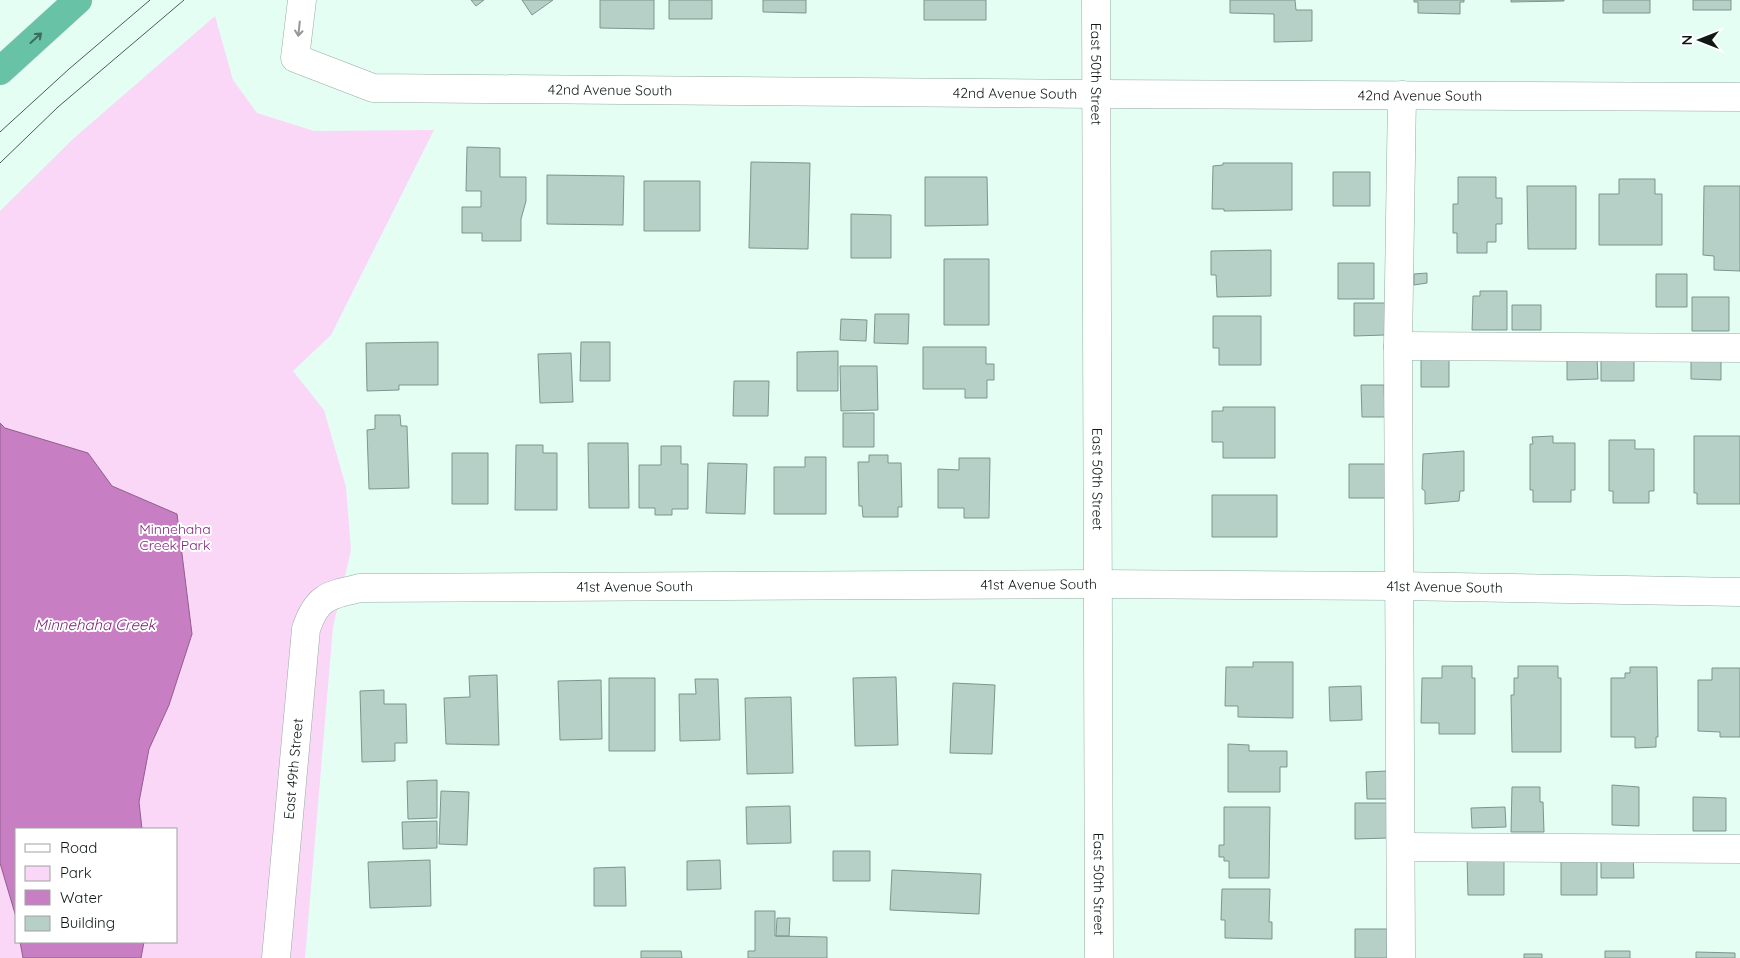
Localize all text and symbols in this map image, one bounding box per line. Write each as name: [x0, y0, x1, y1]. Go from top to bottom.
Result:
north arrow: [1675, 15, 1725, 65]
one-way arrow: [294, 21, 304, 37]
street label: East 50th Street: [1087, 23, 1105, 125]
one-way arrow: [30, 32, 43, 44]
text: N: [1678, 35, 1696, 45]
street label: 42nd Avenue South: [548, 80, 672, 99]
street label: 42nd Avenue South: [953, 84, 1077, 103]
street label: 42nd Avenue South: [1358, 86, 1482, 105]
street label: East 50th Street: [1088, 428, 1107, 530]
park label: Minnehaha Creek Park: [139, 520, 211, 554]
street label: 41st Avenue South: [980, 575, 1097, 594]
street label: 41st Avenue South: [576, 577, 693, 596]
street label: 41st Avenue South: [1386, 577, 1503, 597]
water label: Minnehaha Creek: [35, 615, 157, 634]
street label: East 49th Street: [280, 717, 307, 820]
legend: [15, 828, 178, 943]
street label: East 50th Street: [1090, 833, 1108, 935]
text: Road: [60, 838, 97, 857]
text: Park: [60, 863, 92, 882]
text: Water: [60, 888, 103, 907]
text: Building: [60, 913, 115, 932]

